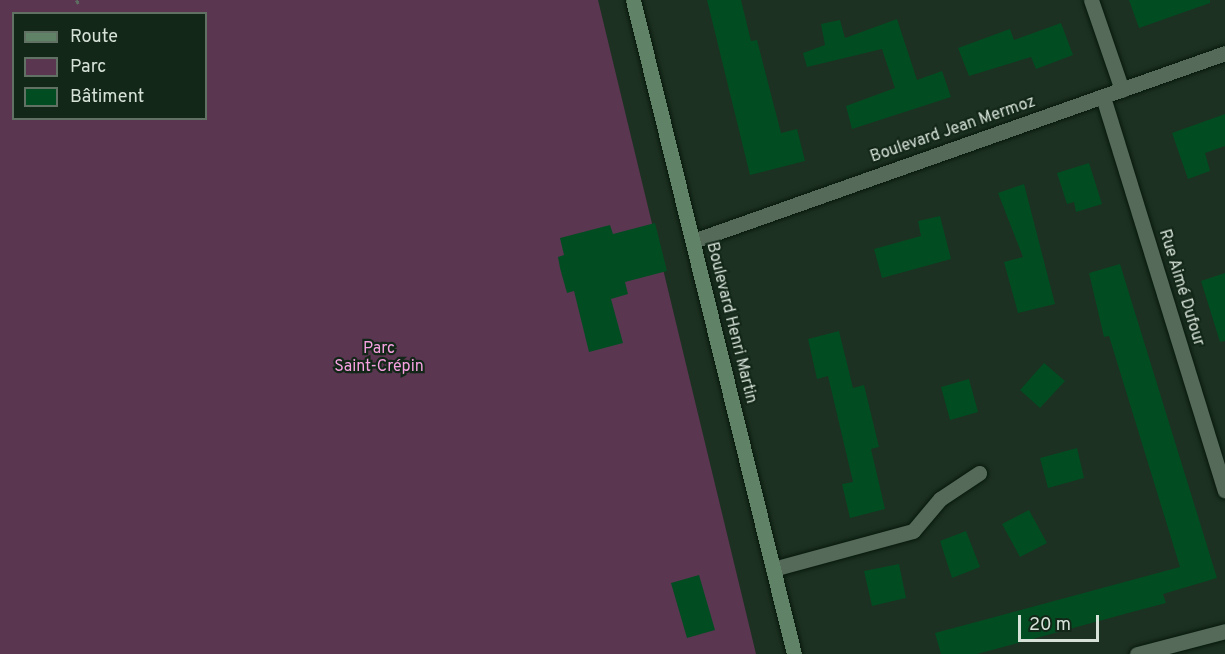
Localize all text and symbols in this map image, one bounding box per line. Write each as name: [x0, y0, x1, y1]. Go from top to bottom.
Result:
legend: [12, 12, 207, 120]
text: Route: [70, 26, 118, 49]
text: Parc: [70, 56, 106, 79]
text: Bâtiment: [70, 86, 144, 109]
street label: Boulevard Jean Mermoz: [868, 93, 1038, 167]
street label: Rue Aimé Dufour: [1154, 227, 1208, 349]
street label: Boulevard Henri Martin: [702, 240, 760, 406]
park label: Parc Saint-Crépin: [334, 339, 424, 377]
scale bar: [1021, 603, 1102, 641]
text: 20 m: [1029, 614, 1071, 637]

